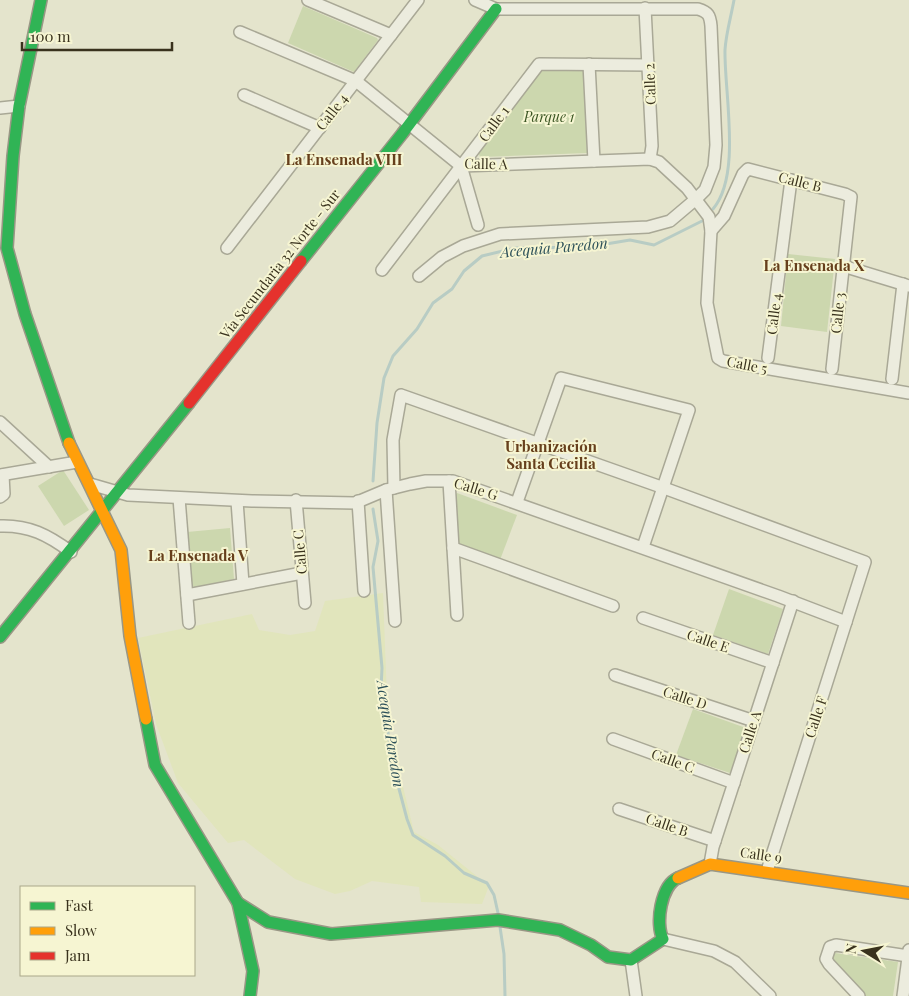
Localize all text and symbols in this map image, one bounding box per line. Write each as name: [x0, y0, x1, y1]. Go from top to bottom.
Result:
scale bar: [22, 20, 172, 52]
text: 100 m: [30, 26, 71, 46]
street label: Calle 2: [639, 63, 660, 105]
street label: Calle 4: [311, 89, 352, 134]
street label: Calle 1: [474, 102, 513, 145]
park label: Parque 1: [523, 107, 574, 126]
district label: La Ensenada VIII: [286, 149, 403, 169]
street label: Calle A: [464, 154, 508, 173]
street label: Calle B: [777, 167, 824, 196]
street label: Vía Secundaria 32 Norte - Sur: [215, 184, 344, 343]
water label: Acequia Paredon: [497, 232, 609, 262]
district label: La Ensenada X: [764, 255, 865, 275]
street label: Calle 3: [826, 291, 849, 335]
street label: Calle 4: [762, 292, 785, 336]
street label: Calle 5: [725, 351, 769, 378]
district label: Urbanización Santa Cecilia: [505, 436, 598, 473]
street label: Calle G: [452, 473, 501, 504]
street label: Calle C: [288, 529, 311, 575]
district label: La Ensenada V: [148, 545, 249, 565]
street label: Calle E: [684, 624, 732, 657]
water label: Acequia Paredon: [372, 677, 409, 789]
street label: Calle D: [661, 682, 710, 714]
street label: Calle F: [800, 693, 831, 740]
street label: Calle A: [734, 708, 765, 755]
street label: Calle C: [649, 744, 697, 777]
street label: Calle B: [643, 808, 691, 841]
street label: Calle 9: [739, 842, 783, 867]
legend: [20, 886, 195, 976]
text: Fast: [65, 895, 94, 915]
text: Slow: [65, 920, 97, 940]
north arrow: [839, 926, 889, 976]
text: N: [840, 942, 861, 955]
text: Jam: [64, 945, 91, 965]

